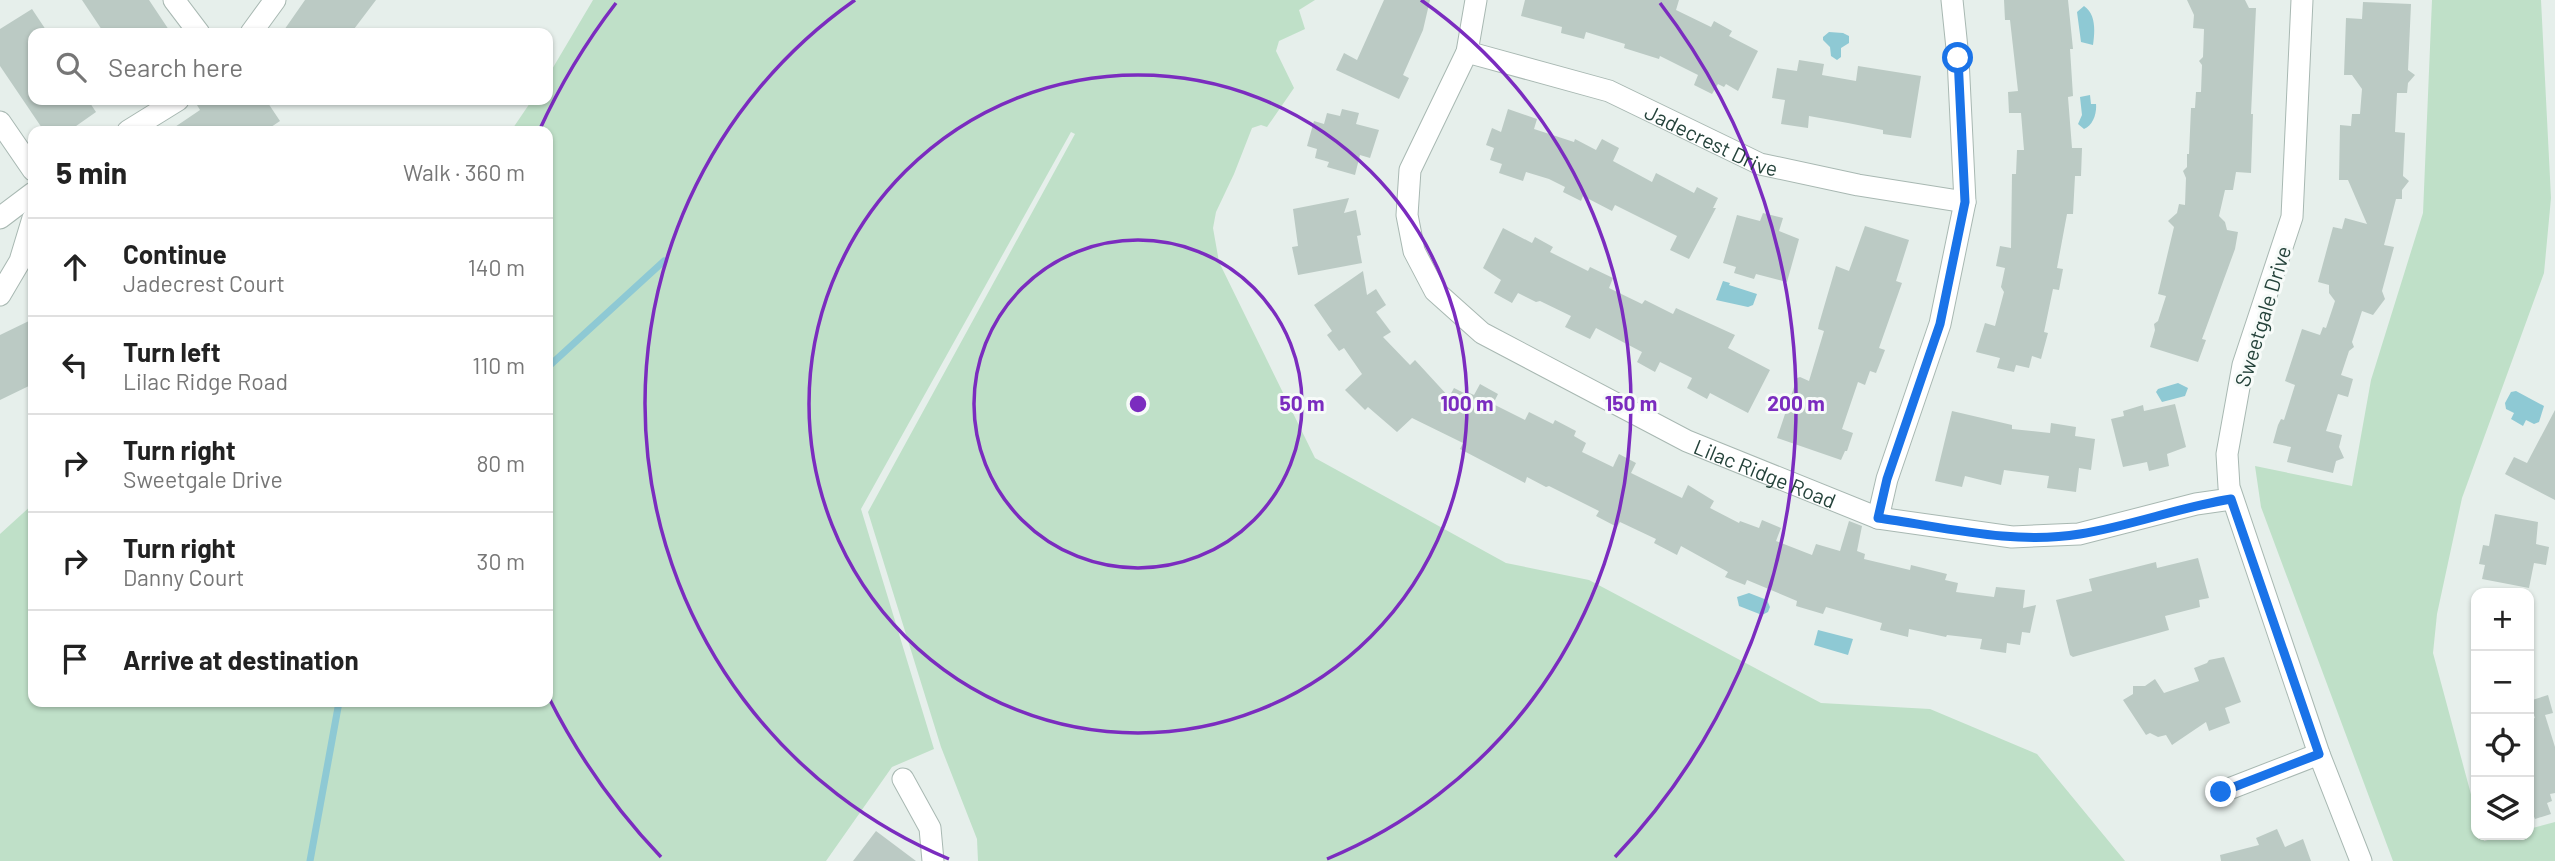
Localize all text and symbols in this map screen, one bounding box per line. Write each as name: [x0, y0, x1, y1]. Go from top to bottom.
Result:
search box: [28, 28, 553, 105]
route start: [1942, 42, 1973, 73]
icon: search: [52, 48, 90, 86]
text: Search here: [108, 51, 243, 82]
street label: Jadecrest Drive: [1641, 98, 1780, 180]
text: 5 min: [56, 154, 127, 190]
text: Walk · 360 m: [403, 158, 525, 186]
text: Continue: [123, 238, 227, 269]
street label: Sweetgale Drive: [2229, 243, 2295, 389]
icon: ahead: [56, 248, 94, 286]
text: 140 m: [468, 253, 525, 281]
text: Jadecrest Court: [123, 269, 285, 297]
text: Turn left: [123, 336, 221, 367]
icon: left: [56, 346, 94, 384]
text: 110 m: [472, 351, 525, 379]
text: Lilac Ridge Road: [123, 367, 288, 395]
text: 50 m: [1279, 390, 1325, 415]
text: 100 m: [1440, 390, 1494, 415]
text: 150 m: [1605, 390, 1657, 415]
text: 200 m: [1767, 390, 1825, 415]
centre of rings: [1126, 392, 1150, 416]
street label: Lilac Ridge Road: [1691, 433, 1840, 512]
text: Turn right: [123, 434, 236, 465]
icon: right: [56, 444, 94, 482]
text: 80 m: [476, 449, 525, 477]
text: Sweetgale Drive: [123, 465, 283, 493]
text: Turn right: [123, 532, 236, 563]
icon: right: [56, 542, 94, 580]
text: 30 m: [477, 547, 525, 575]
text: Danny Court: [123, 563, 245, 591]
map controls: [2471, 588, 2534, 840]
button: +: [2471, 588, 2534, 651]
icon: arrive: [56, 640, 94, 678]
text: Arrive at destination: [123, 644, 359, 675]
button: −: [2471, 651, 2534, 714]
button: locate: [2471, 714, 2534, 777]
route end: [2205, 776, 2236, 807]
button: layers: [2471, 777, 2534, 840]

